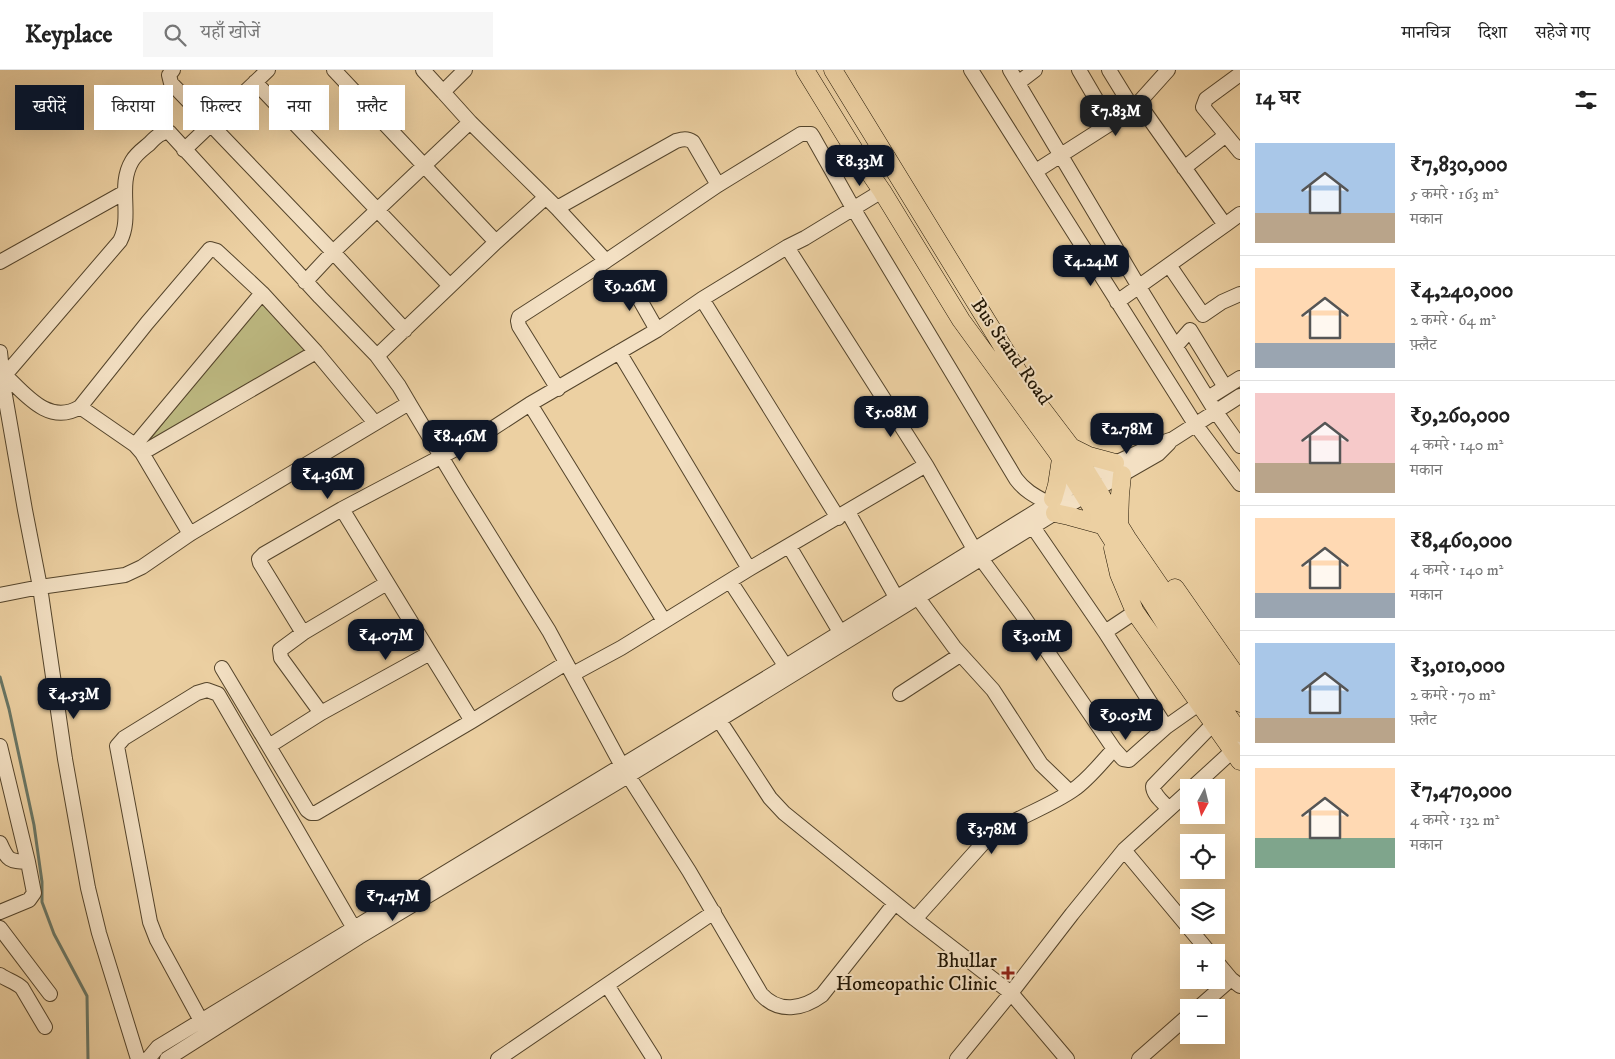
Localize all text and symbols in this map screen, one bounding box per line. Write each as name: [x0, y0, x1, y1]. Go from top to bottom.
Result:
search box: [143, 12, 493, 57]
text: Keyplace: [25, 20, 113, 50]
icon: search: [161, 21, 189, 49]
text: यहाँ खोजें: [201, 21, 260, 44]
text: मानचित्र: [1402, 22, 1450, 44]
text: दिशा: [1478, 22, 1507, 44]
text: सहेजे गए: [1535, 22, 1590, 44]
chip: खरीदें: [15, 85, 84, 130]
chip: किराया: [94, 85, 173, 130]
chip: फ़िल्टर: [183, 85, 259, 130]
chip: नया: [269, 85, 329, 130]
chip: फ़्लैट: [339, 85, 405, 130]
text: 14 घर: [1255, 85, 1300, 111]
icon: filters: [1572, 86, 1600, 114]
pin: ₹7.83M: [1075, 94, 1157, 137]
text: ₹7.83M: [1091, 101, 1141, 121]
pin: ₹8.33M: [819, 144, 901, 187]
text: ₹8.33M: [836, 151, 884, 171]
text: ₹7,830,000: [1410, 152, 1508, 178]
icon: home: [1295, 163, 1355, 223]
text: 5 कमरे · 163 m²: [1410, 184, 1499, 204]
text: मकान: [1410, 209, 1442, 229]
pin: ₹4.24M: [1050, 244, 1132, 287]
text: ₹4.24M: [1064, 251, 1118, 271]
pin: ₹9.26M: [589, 270, 671, 312]
text: ₹9.26M: [604, 276, 656, 296]
text: ₹4,240,000: [1410, 278, 1513, 304]
icon: home: [1295, 288, 1355, 348]
street label: Bus Stand Road: [965, 294, 1057, 410]
text: 2 कमरे · 64 m²: [1410, 310, 1496, 330]
text: फ़्लैट: [1410, 335, 1437, 355]
pin: ₹5.08M: [850, 396, 932, 438]
text: ₹5.08M: [865, 402, 917, 422]
text: ₹9,260,000: [1410, 403, 1510, 429]
pin: ₹2.78M: [1086, 412, 1168, 455]
icon: home: [1295, 413, 1355, 473]
text: ₹2.78M: [1101, 419, 1153, 439]
pin: ₹8.46M: [419, 420, 501, 462]
text: ₹8.46M: [433, 426, 487, 446]
text: 4 कमरे · 140 m²: [1410, 435, 1503, 455]
pin: ₹4.36M: [287, 458, 369, 500]
text: मकान: [1410, 460, 1442, 480]
text: ₹4.36M: [302, 464, 354, 484]
text: ₹8,460,000: [1410, 528, 1512, 554]
icon: home: [1295, 538, 1355, 598]
text: 4 कमरे · 140 m²: [1410, 560, 1503, 580]
text: मकान: [1410, 585, 1442, 605]
pin: ₹4.07M: [345, 618, 427, 661]
pin: ₹3.01M: [996, 620, 1078, 662]
text: ₹4.07M: [359, 625, 413, 645]
text: ₹3.01M: [1013, 626, 1061, 646]
text: ₹3,010,000: [1410, 653, 1505, 679]
icon: home: [1295, 663, 1355, 723]
pin: ₹4.53M: [33, 678, 115, 720]
text: ₹4.53M: [49, 684, 99, 704]
text: 2 कमरे · 70 m²: [1410, 685, 1495, 705]
pin: ₹9.05M: [1085, 698, 1167, 741]
text: ₹9.05M: [1100, 705, 1152, 725]
text: फ़्लैट: [1410, 710, 1437, 730]
text: ₹7,470,000: [1410, 778, 1512, 804]
north arrow: [1180, 779, 1225, 824]
map controls: [1180, 779, 1225, 1044]
icon: home: [1295, 788, 1355, 848]
text: 4 कमरे · 132 m²: [1410, 810, 1499, 830]
pin: ₹3.78M: [951, 812, 1033, 855]
text: ₹3.78M: [968, 819, 1016, 839]
button: locate: [1180, 834, 1225, 879]
text: मकान: [1410, 835, 1442, 855]
pin: ₹7.47M: [352, 880, 434, 922]
text: ₹7.47M: [366, 886, 420, 906]
button: layers: [1180, 889, 1225, 934]
button: +: [1180, 944, 1225, 989]
place label: Bhullar Homeopathic Clinic: [836, 949, 998, 997]
marker: Bhullar Homeopathic Clinic: [1001, 966, 1015, 980]
button: −: [1180, 999, 1225, 1044]

